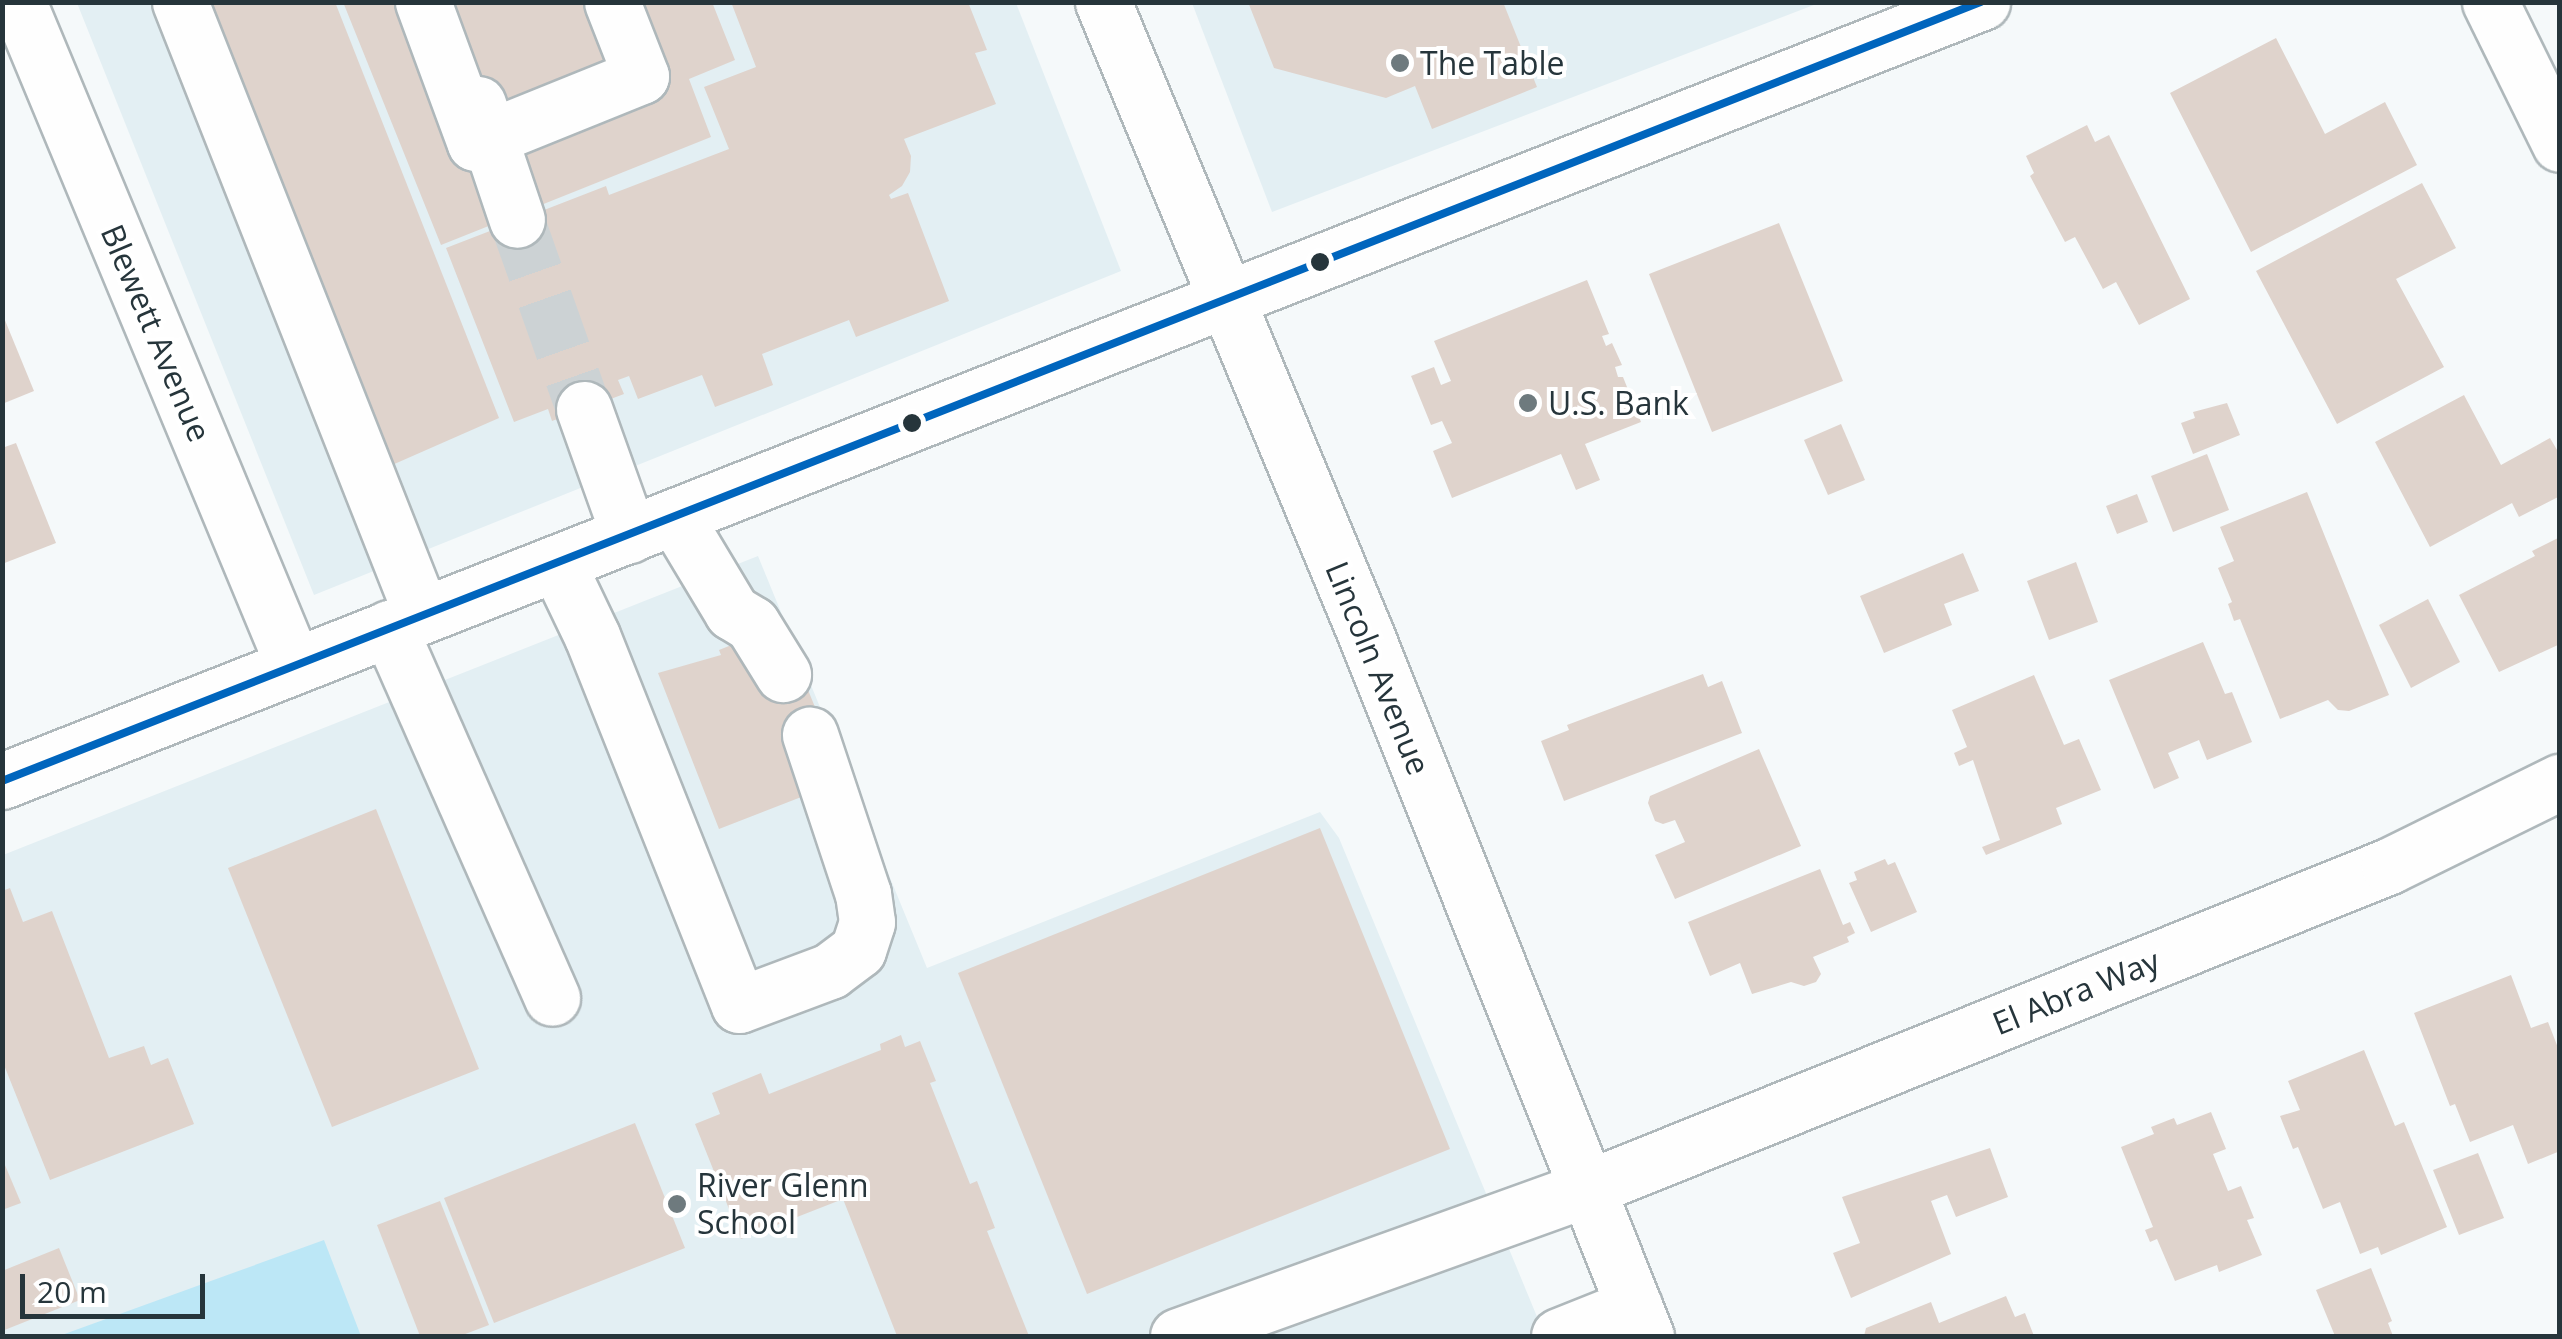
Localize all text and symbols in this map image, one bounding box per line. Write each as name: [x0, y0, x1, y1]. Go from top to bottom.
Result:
place label: The Table: [1420, 44, 1565, 82]
marker: The Table: [1389, 52, 1411, 74]
street label: Blewett Avenue: [93, 219, 219, 447]
unlabelled marker: [1310, 252, 1330, 272]
place label: U.S. Bank: [1548, 384, 1689, 422]
marker: U.S. Bank: [1517, 392, 1539, 414]
unlabelled marker: [902, 413, 922, 433]
street label: Lincoln Avenue: [1318, 556, 1438, 780]
street label: El Abra Way: [1987, 941, 2165, 1043]
place label: River Glenn School: [697, 1167, 869, 1242]
marker: River Glenn School: [666, 1193, 688, 1215]
scale bar: [25, 1254, 210, 1316]
text: 20 m: [37, 1271, 107, 1312]

